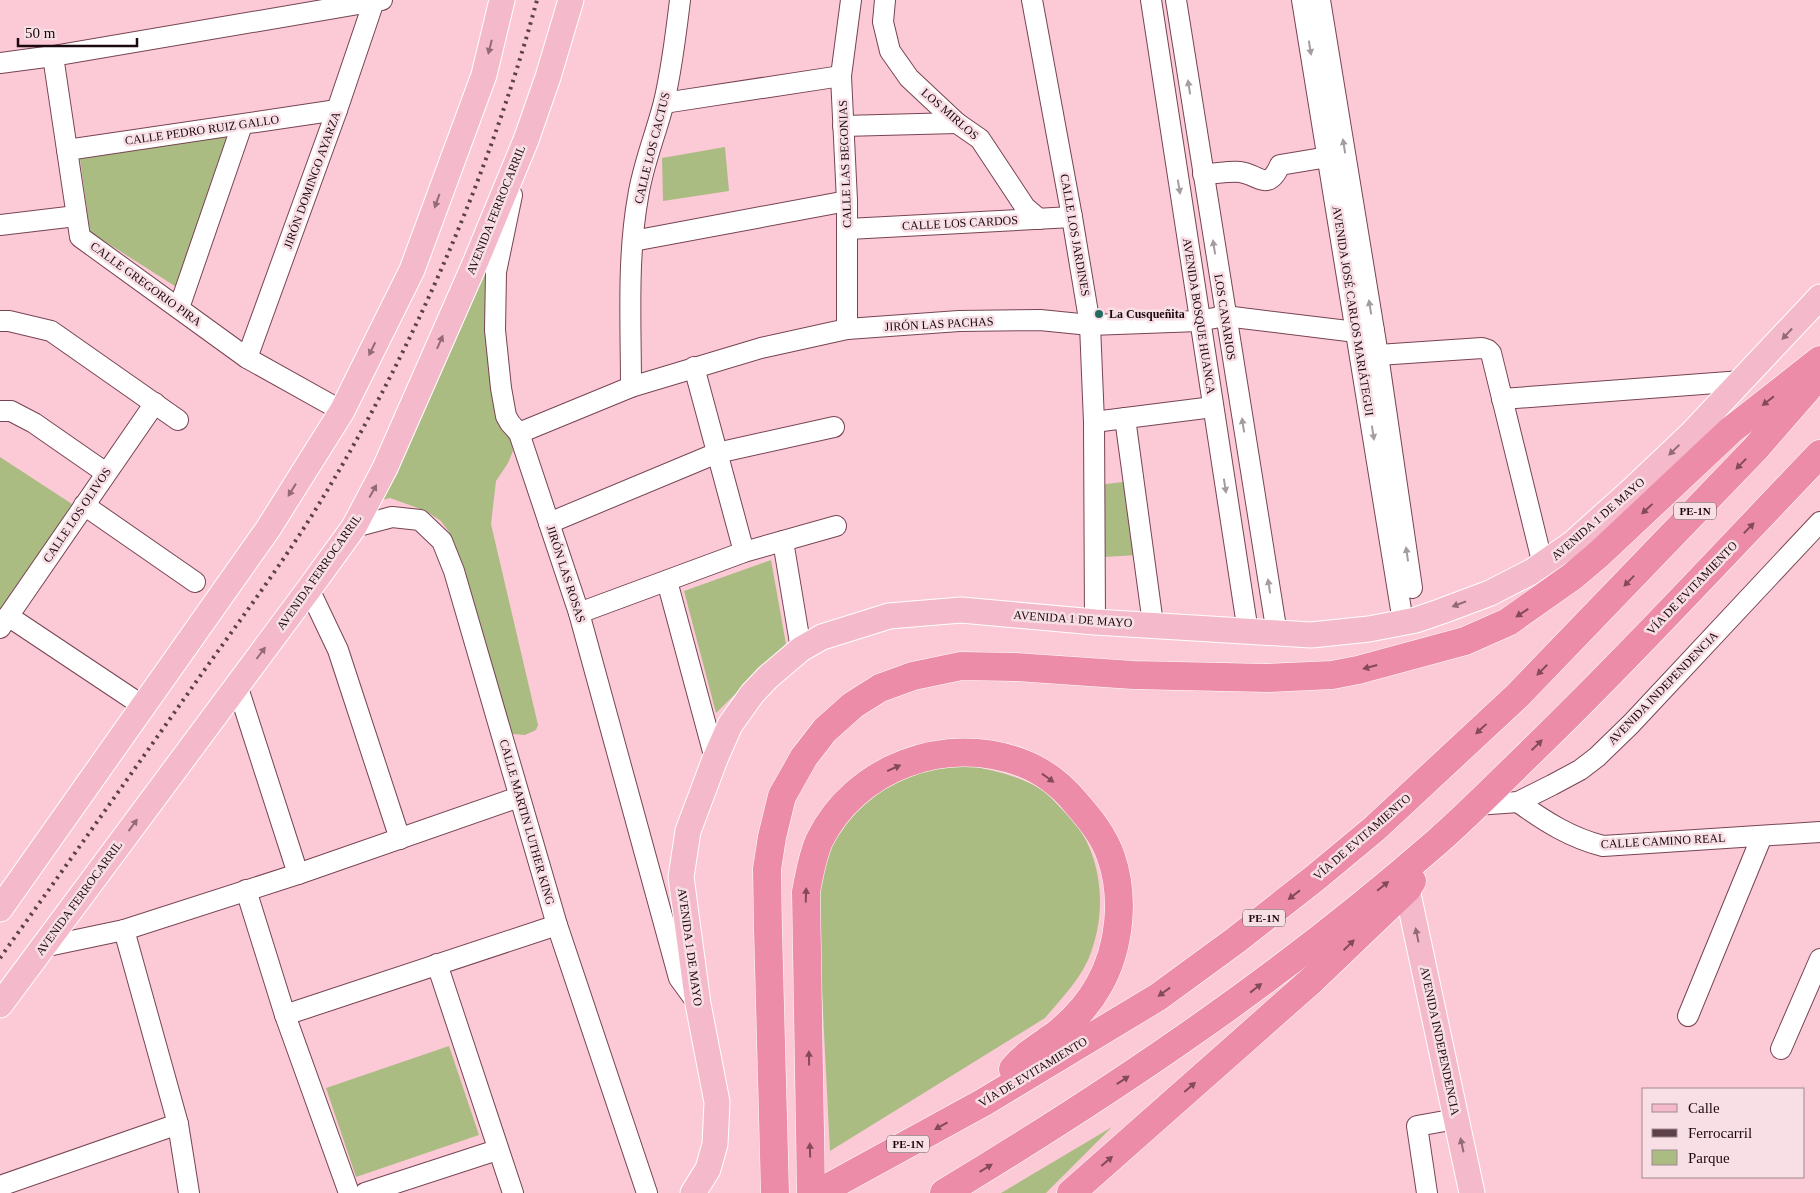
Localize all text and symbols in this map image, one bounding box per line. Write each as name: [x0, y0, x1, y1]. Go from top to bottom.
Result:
scale bar: [18, 15, 136, 47]
text: 50 m: [25, 25, 56, 41]
one-way arrow: [486, 40, 494, 55]
one-way arrow: [1306, 40, 1314, 56]
one-way arrow: [1185, 79, 1193, 95]
street label: LOS MIRLOS: [919, 85, 981, 143]
street label: CALLE LOS CACTUS: [631, 91, 673, 205]
street label: CALLE LAS BEGONIAS: [836, 100, 854, 228]
street label: JIRÓN DOMINGO AYARZA: [281, 109, 343, 250]
street label: CALLE PEDRO RUIZ GALLO: [124, 112, 280, 148]
one-way arrow: [1339, 138, 1347, 154]
street label: AVENIDA FERROCARRIL: [464, 143, 528, 277]
street label: CALLE LOS JARDINES: [1057, 173, 1093, 297]
one-way arrow: [1175, 179, 1183, 195]
one-way arrow: [433, 193, 440, 208]
street label: AVENIDA JOSÉ CARLOS MARIÁTEGUI: [1329, 205, 1377, 417]
street label: CALLE LOS CARDOS: [902, 213, 1018, 233]
street label: AVENIDA BOSQUE HUANCA: [1180, 237, 1218, 395]
street label: CALLE GREGORIO PIRA: [88, 239, 205, 329]
one-way arrow: [1210, 239, 1218, 255]
street label: LOS CANARIOS: [1211, 273, 1239, 361]
one-way arrow: [1366, 298, 1374, 314]
place label: La Cusqueñita: [1109, 307, 1185, 321]
marker: La Cusqueñita: [1093, 308, 1105, 320]
street label: JIRÓN LAS PACHAS: [884, 314, 994, 334]
one-way arrow: [1781, 327, 1793, 339]
one-way arrow: [437, 335, 445, 349]
one-way arrow: [368, 342, 376, 357]
one-way arrow: [1761, 396, 1775, 406]
one-way arrow: [1239, 417, 1247, 433]
one-way arrow: [1369, 425, 1377, 441]
one-way arrow: [1668, 444, 1680, 456]
one-way arrow: [1735, 457, 1747, 469]
street label: CALLE LOS OLIVOS: [40, 465, 114, 565]
street label: AVENIDA 1 DE MAYO: [1548, 474, 1648, 563]
one-way arrow: [1222, 478, 1230, 494]
one-way arrow: [287, 484, 297, 497]
one-way arrow: [369, 484, 378, 497]
road number: PE-1N: [1674, 502, 1716, 520]
one-way arrow: [1641, 503, 1653, 515]
street label: AVENIDA FERROCARRIL: [274, 511, 364, 633]
one-way arrow: [1743, 523, 1755, 535]
street label: JIRÓN LAS ROSAS: [544, 524, 588, 624]
street label: VÍA DE EVITAMIENTO: [1644, 538, 1740, 638]
one-way arrow: [1402, 546, 1410, 562]
one-way arrow: [1623, 575, 1635, 587]
one-way arrow: [1265, 577, 1273, 593]
one-way arrow: [1452, 601, 1466, 609]
street label: AVENIDA 1 DE MAYO: [1013, 608, 1133, 630]
one-way arrow: [1515, 608, 1529, 618]
street label: AVENIDA INDEPENDENCIA: [1605, 628, 1721, 748]
one-way arrow: [256, 647, 267, 660]
one-way arrow: [1362, 664, 1377, 672]
one-way arrow: [1536, 664, 1548, 676]
one-way arrow: [1475, 723, 1487, 735]
street label: CALLE MARTIN LUTHER KING: [497, 738, 557, 907]
one-way arrow: [1531, 740, 1543, 752]
one-way arrow: [887, 764, 901, 772]
one-way arrow: [1042, 773, 1055, 783]
street label: VÍA DE EVITAMIENTO: [1311, 791, 1414, 883]
one-way arrow: [128, 818, 138, 832]
street label: CALLE CAMINO REAL: [1600, 831, 1726, 851]
street label: AVENIDA FERROCARRIL: [33, 838, 125, 958]
one-way arrow: [1377, 881, 1390, 892]
street label: AVENIDA 1 DE MAYO: [675, 887, 705, 1007]
one-way arrow: [803, 887, 811, 903]
one-way arrow: [1288, 889, 1301, 900]
road number: PE-1N: [1243, 910, 1285, 926]
one-way arrow: [1413, 928, 1421, 943]
one-way arrow: [1342, 939, 1354, 951]
street label: AVENIDA INDEPENDENCIA: [1417, 965, 1463, 1117]
one-way arrow: [1249, 982, 1262, 993]
one-way arrow: [1158, 987, 1171, 998]
street label: VÍA DE EVITAMIENTO: [976, 1034, 1090, 1110]
one-way arrow: [805, 1050, 813, 1066]
one-way arrow: [1116, 1075, 1129, 1085]
one-way arrow: [1184, 1082, 1197, 1093]
legend: [1642, 1088, 1805, 1178]
text: Calle: [1688, 1100, 1720, 1116]
one-way arrow: [935, 1121, 948, 1130]
text: Ferrocarril: [1688, 1125, 1752, 1141]
road number: PE-1N: [887, 1136, 929, 1152]
one-way arrow: [1458, 1138, 1466, 1153]
one-way arrow: [806, 1142, 814, 1158]
text: Parque: [1688, 1150, 1730, 1166]
one-way arrow: [1101, 1155, 1113, 1167]
one-way arrow: [979, 1163, 992, 1172]

